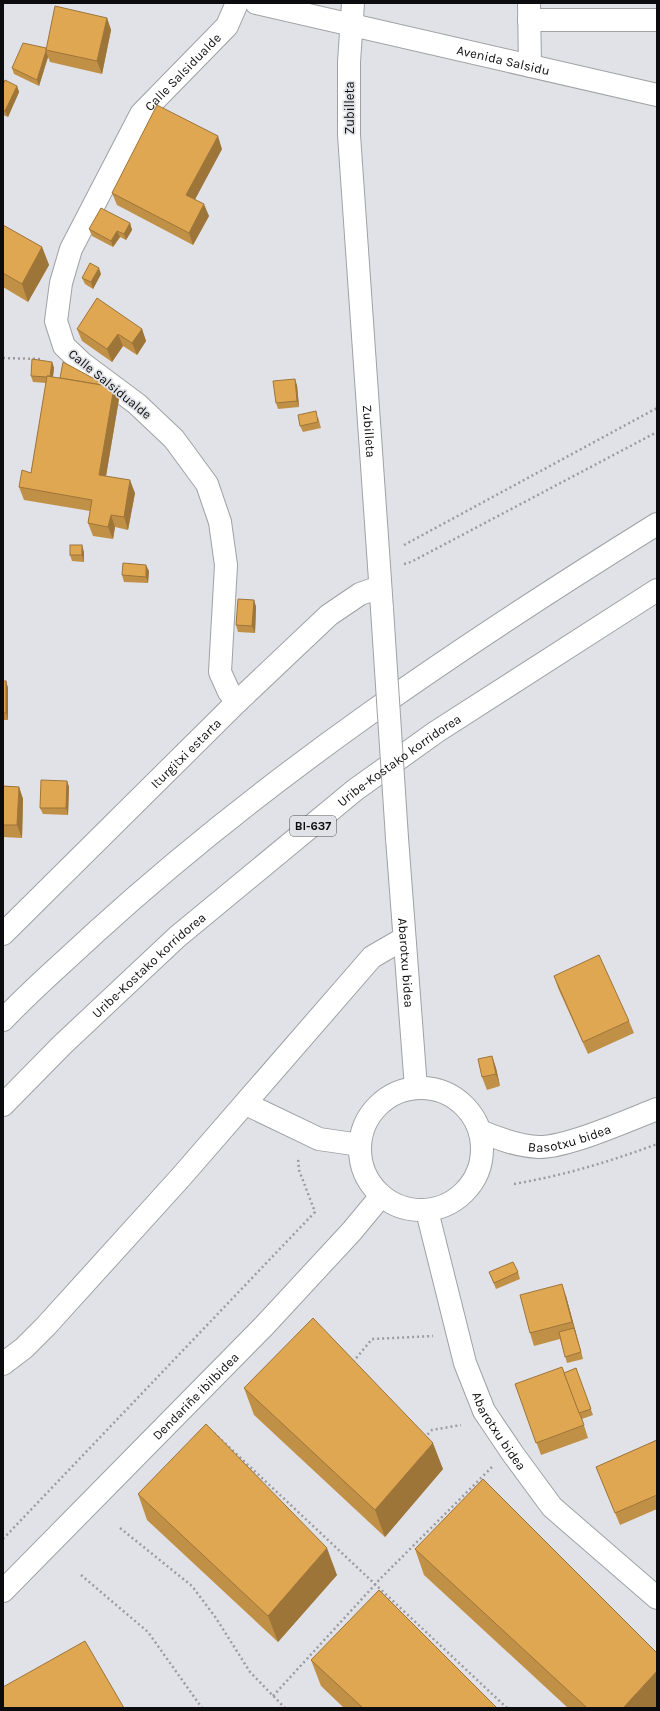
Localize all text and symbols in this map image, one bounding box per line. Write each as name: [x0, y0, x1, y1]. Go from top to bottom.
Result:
street label: Calle Salsidualde: [141, 29, 224, 113]
street label: Avenida Salsidu: [456, 42, 552, 78]
street label: Zubilleta: [342, 81, 357, 135]
street label: Calle Salsidualde: [66, 346, 155, 422]
street label: Zubilleta: [360, 404, 379, 458]
street label: Uribe-Kostako korridorea: [334, 711, 464, 809]
street label: Iturgitxi estarta: [147, 715, 224, 791]
road number: BI-637: [290, 816, 336, 836]
street label: Uribe-Kostako korridorea: [89, 909, 208, 1021]
street label: Abarotxu bidea: [396, 917, 417, 1008]
street label: Basotxu bidea: [527, 1121, 613, 1155]
street label: Dendariñe ibilbidea: [149, 1349, 241, 1443]
street label: Abarotxu bidea: [470, 1389, 530, 1473]

